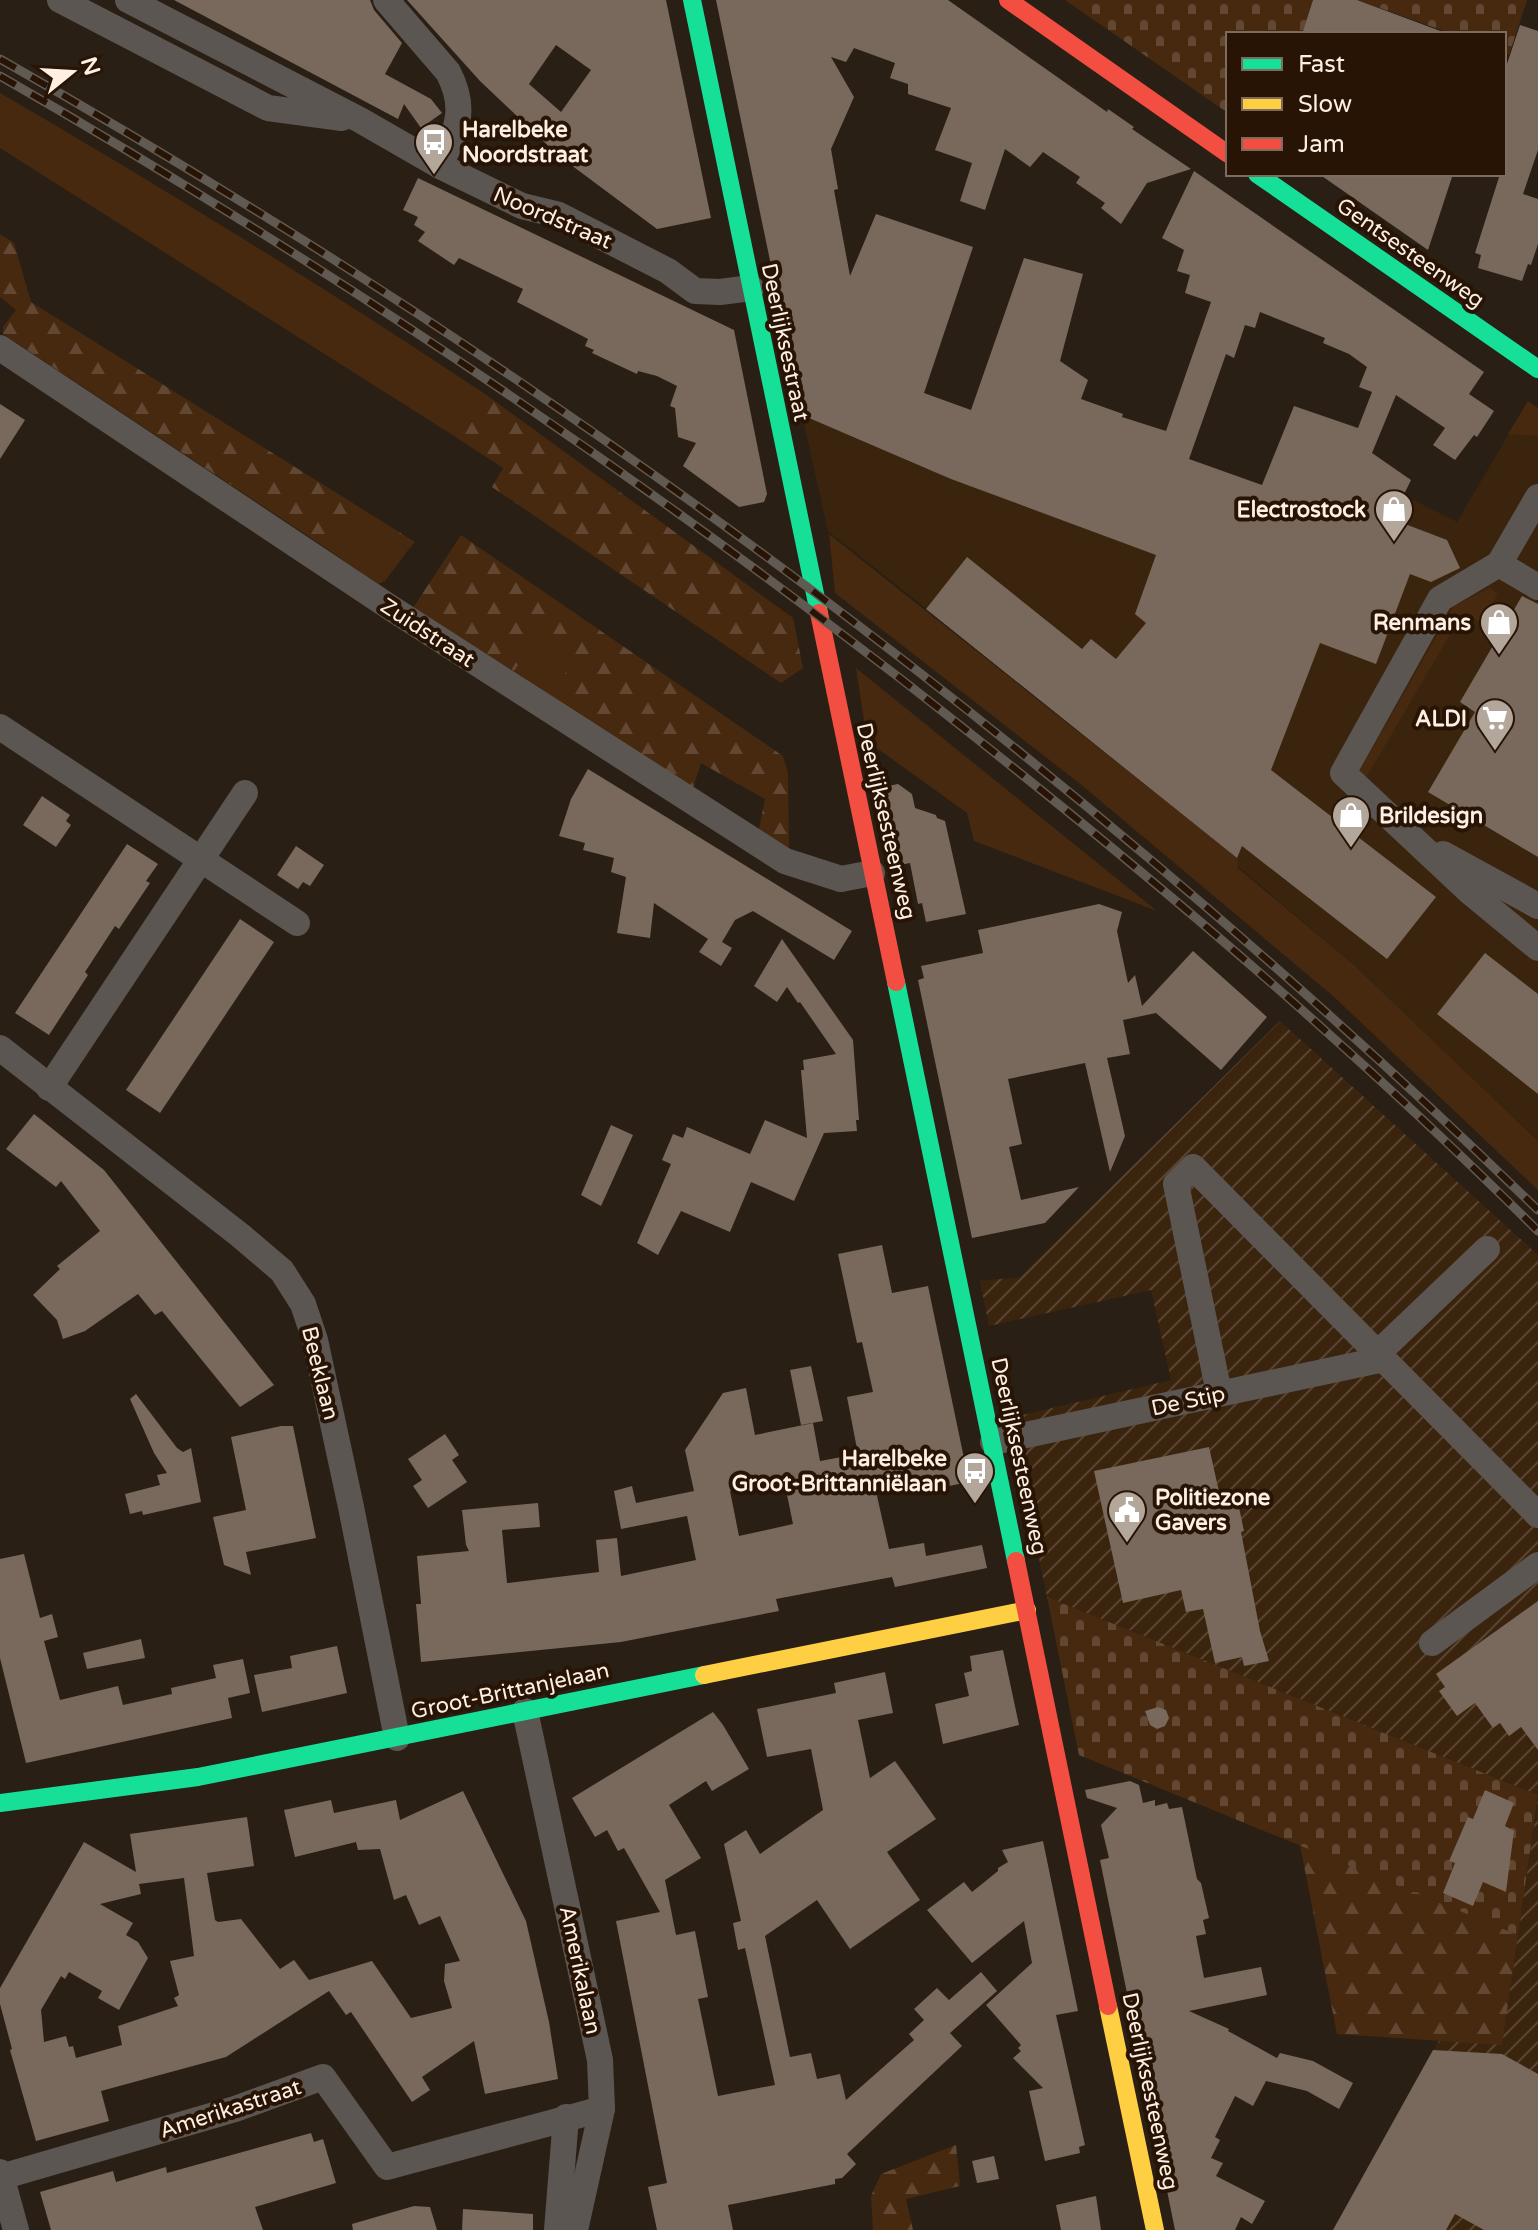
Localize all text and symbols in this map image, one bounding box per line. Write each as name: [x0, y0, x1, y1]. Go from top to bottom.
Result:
north arrow: [32, 32, 112, 112]
legend: [1226, 32, 1506, 176]
text: Fast: [1298, 50, 1345, 79]
text: N: [75, 54, 105, 79]
text: Slow: [1298, 90, 1352, 119]
place label: Harelbeke Noordstraat: [462, 117, 589, 168]
bus stop icon: Harelbeke Noordstraat: [413, 121, 455, 176]
text: Jam: [1298, 130, 1345, 159]
street label: Noordstraat: [489, 181, 616, 255]
street label: Gentsesteenweg: [1332, 192, 1489, 313]
street label: Deerlijksestraat: [756, 261, 814, 424]
shop icon: Electrostock: [1373, 488, 1415, 543]
place label: Electrostock: [1237, 497, 1366, 523]
street label: Zuidstraat: [376, 593, 479, 673]
shop icon: Renmans: [1478, 601, 1520, 656]
place label: Renmans: [1373, 610, 1471, 636]
supermarket icon: ALDI: [1474, 697, 1516, 752]
place label: ALDI: [1415, 706, 1467, 732]
street label: Deerlijksesteenweg: [851, 720, 921, 922]
shop icon: Brildesign: [1330, 794, 1372, 849]
place label: Brildesign: [1379, 803, 1483, 829]
street label: Beeklaan: [296, 1324, 344, 1423]
street label: Deerlijksesteenweg: [985, 1355, 1053, 1557]
street label: De Stip: [1149, 1380, 1228, 1422]
place label: Harelbeke Groot-Brittanniëlaan: [732, 1446, 947, 1497]
bus stop icon: Harelbeke Groot-Brittanniëlaan: [954, 1450, 996, 1505]
place label: Politiezone Gavers: [1155, 1485, 1270, 1536]
public building icon: Politiezone Gavers: [1106, 1489, 1148, 1544]
street label: Groot-Brittanjelaan: [409, 1657, 612, 1725]
street label: Amerikalaan: [554, 1904, 606, 2037]
street label: Deerlijksesteenweg: [1116, 1990, 1184, 2192]
street label: Amerikastraat: [156, 2074, 304, 2144]

